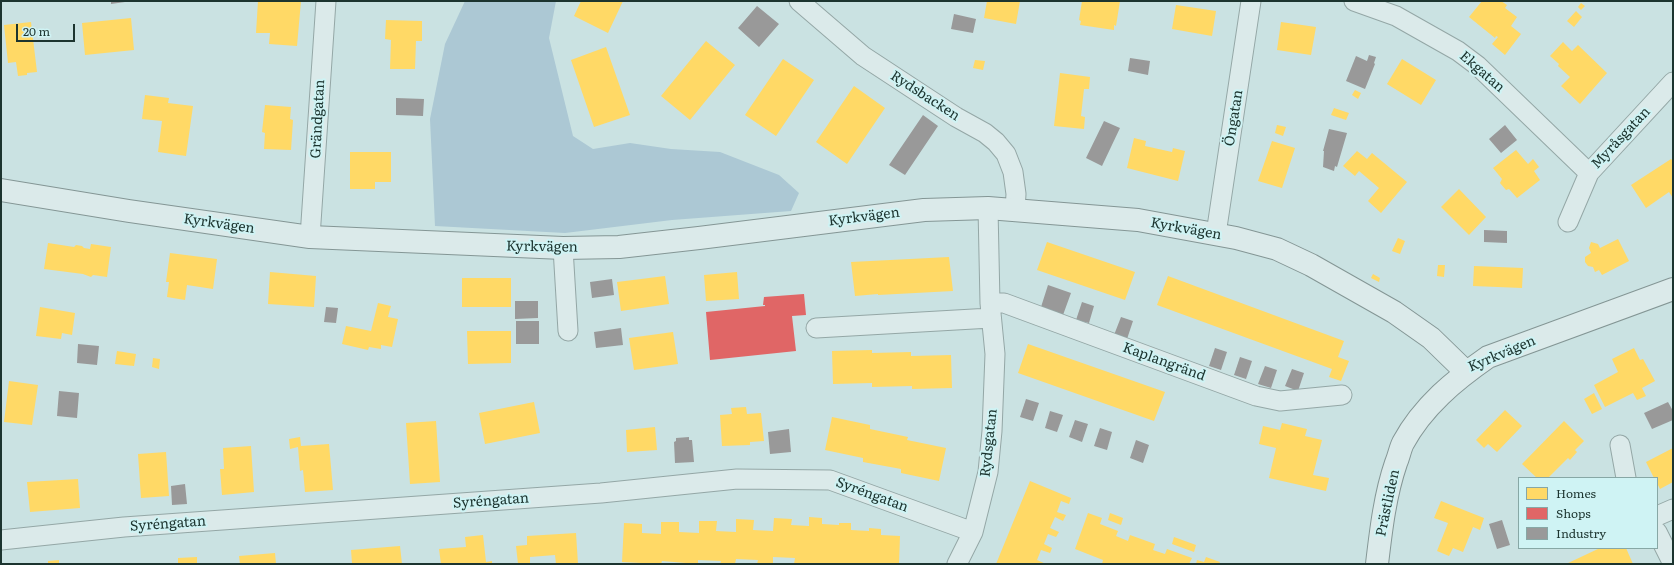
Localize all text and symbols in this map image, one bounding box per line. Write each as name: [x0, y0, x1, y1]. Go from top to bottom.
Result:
scale bar: [18, 16, 77, 42]
text: 20 m: [23, 22, 50, 40]
street label: Ekgatan: [1456, 48, 1508, 96]
street label: Rydsbacken: [887, 67, 963, 125]
street label: Grändgatan: [308, 79, 328, 159]
street label: Öngatan: [1221, 89, 1247, 147]
street label: Myråsgatan: [1588, 104, 1654, 172]
street label: Kyrkvägen: [827, 204, 901, 230]
street label: Kyrkvägen: [182, 211, 256, 237]
street label: Kyrkvägen: [1149, 215, 1223, 243]
street label: Kyrkvägen: [506, 238, 578, 256]
street label: Kyrkvägen: [1466, 332, 1538, 376]
street label: Kaplangränd: [1120, 339, 1208, 385]
street label: Rydsgatan: [977, 408, 1001, 478]
street label: Prästliden: [1373, 468, 1403, 538]
street label: Syréngatan: [833, 474, 911, 516]
legend: [1518, 477, 1658, 549]
text: Homes: [1556, 484, 1596, 502]
street label: Syréngatan: [452, 490, 530, 512]
text: Shops: [1556, 504, 1591, 522]
street label: Syréngatan: [129, 513, 207, 535]
text: Industry: [1556, 524, 1606, 542]

